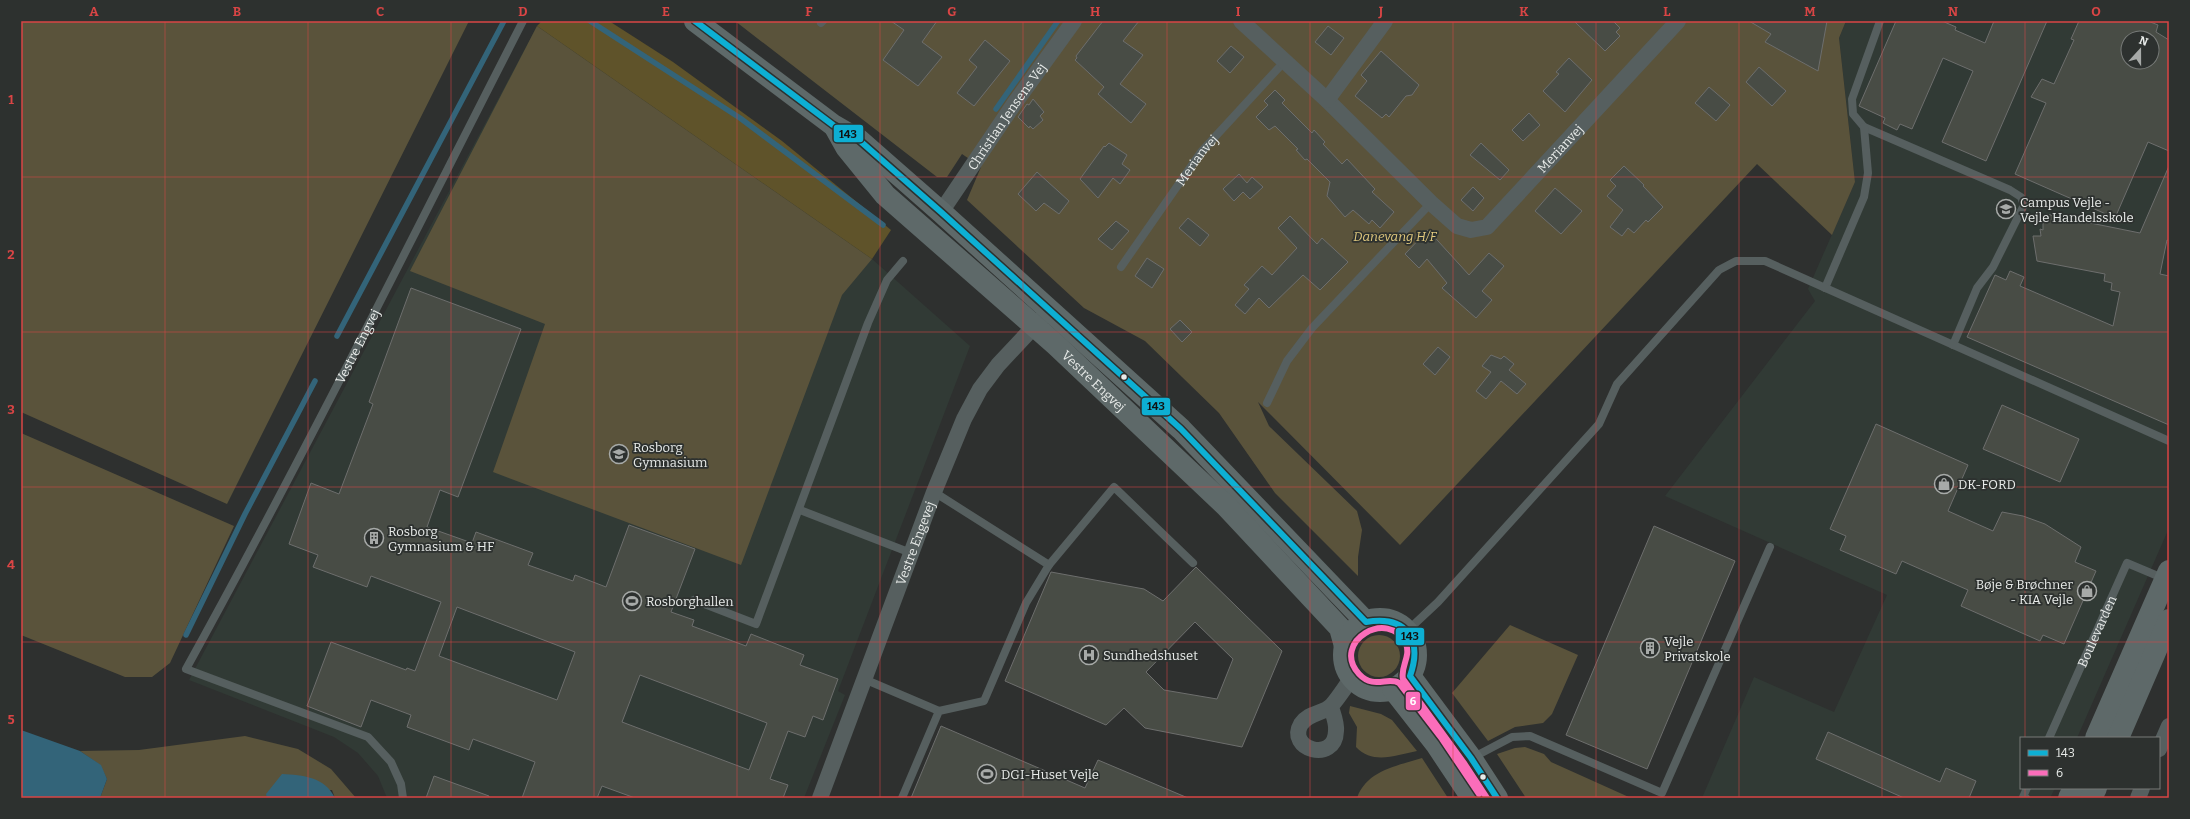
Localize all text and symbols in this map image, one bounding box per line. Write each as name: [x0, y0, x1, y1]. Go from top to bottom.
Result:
text: A: [89, 4, 99, 19]
text: B: [233, 4, 241, 19]
text: C: [376, 4, 384, 19]
text: D: [518, 4, 528, 19]
text: E: [662, 4, 670, 19]
text: F: [805, 4, 813, 19]
text: G: [947, 4, 957, 19]
text: H: [1090, 4, 1100, 19]
text: I: [1236, 4, 1241, 19]
text: J: [1378, 4, 1384, 19]
text: K: [1519, 4, 1529, 19]
text: L: [1663, 4, 1671, 19]
text: M: [1804, 4, 1816, 19]
text: N: [1948, 4, 1958, 19]
text: O: [2091, 4, 2101, 19]
north arrow: [2120, 30, 2160, 70]
text: N: [2137, 34, 2150, 49]
street label: Christian Jensens Vej: [964, 60, 1049, 173]
text: 1: [8, 92, 14, 107]
street label: Merianvej: [1534, 121, 1586, 175]
line badge: 143: [833, 124, 864, 143]
text: 143: [839, 128, 857, 141]
street label: Merianvej: [1173, 132, 1221, 188]
place label: Campus Vejle - Vejle Handelsskole: [2020, 195, 2134, 225]
school or university icon: Campus Vejle - Vejle Handelsskole: [1995, 198, 2017, 220]
park label: Danevang H/F: [1353, 229, 1437, 244]
text: 2: [7, 247, 15, 262]
street label: Vestre Engvej: [332, 306, 383, 386]
street label: Vestre Engvej: [1059, 347, 1129, 414]
unlabelled marker: [1119, 372, 1129, 382]
line badge: 143: [1141, 397, 1171, 416]
text: 143: [1147, 400, 1165, 413]
text: 3: [7, 402, 15, 417]
place label: Rosborg Gymnasium: [633, 440, 708, 470]
school or university icon: Rosborg Gymnasium: [608, 443, 630, 465]
shop icon: DK-FORD: [1933, 473, 1955, 495]
place label: DK-FORD: [1958, 477, 2016, 492]
street label: Vestre Engevej: [892, 499, 937, 587]
place label: Rosborg Gymnasium & HF: [388, 524, 494, 554]
building icon: Rosborg Gymnasium & HF: [363, 527, 385, 549]
text: 4: [7, 557, 15, 572]
place label: Bøje & Brøchner - KIA Vejle: [1976, 577, 2073, 607]
shop icon: Bøje & Brøchner - KIA Vejle: [2076, 580, 2098, 602]
sports icon: Rosborghallen: [621, 590, 643, 612]
street label: Boulevarden: [2074, 592, 2119, 669]
place label: Rosborghallen: [646, 594, 734, 609]
line badge: 143: [1395, 627, 1425, 646]
text: 143: [1401, 630, 1419, 643]
place label: Vejle Privatskole: [1664, 634, 1731, 664]
building icon: Vejle Privatskole: [1639, 637, 1661, 659]
hospital icon: Sundhedshuset: [1078, 644, 1100, 666]
place label: Sundhedshuset: [1103, 648, 1198, 663]
line badge: 6: [1405, 691, 1421, 711]
text: 6: [1410, 695, 1417, 708]
text: 5: [7, 712, 15, 727]
legend: [2020, 737, 2160, 789]
text: 143: [2056, 746, 2075, 760]
sports icon: DGI-Huset Vejle: [976, 763, 998, 785]
text: 6: [2056, 766, 2063, 780]
place label: DGI-Huset Vejle: [1001, 767, 1099, 782]
unlabelled marker: [1478, 772, 1488, 782]

